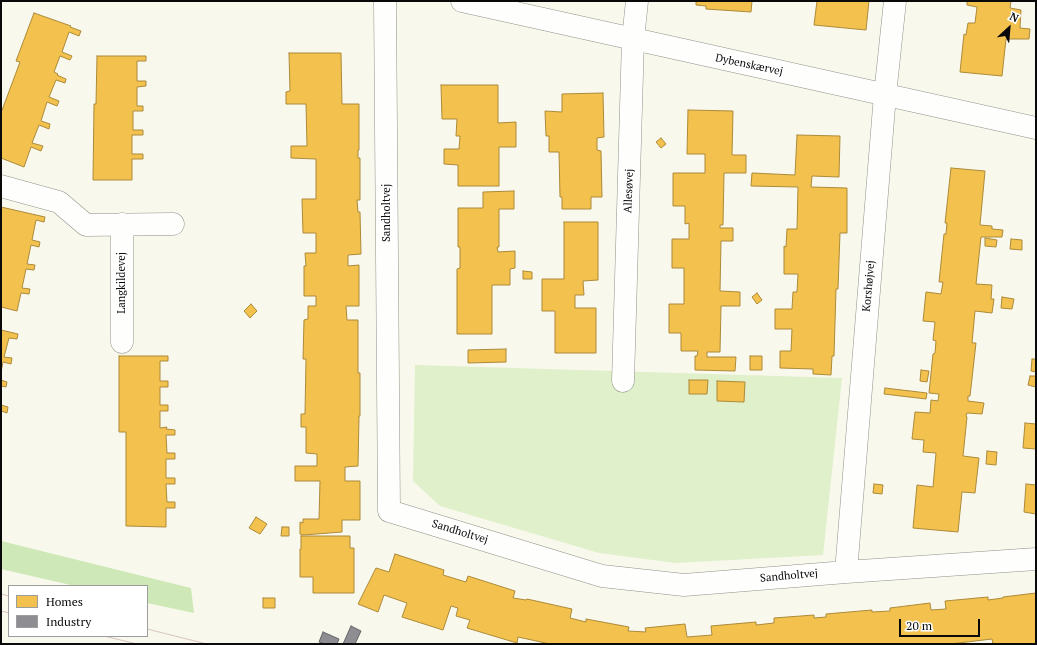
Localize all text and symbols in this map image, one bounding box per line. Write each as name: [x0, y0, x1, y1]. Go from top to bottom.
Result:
north arrow: [989, 8, 1029, 48]
text: N: [1007, 9, 1021, 25]
street label: Dybenskærvej: [714, 51, 784, 79]
street label: Allesøvej: [622, 169, 636, 213]
street label: Sandholtvej: [380, 184, 394, 242]
street label: Langkildevej: [115, 252, 129, 314]
street label: Korshøjvej: [860, 260, 878, 312]
street label: Sandholtvej: [430, 517, 490, 547]
street label: Sandholtvej: [759, 567, 819, 585]
legend: [8, 585, 148, 637]
text: Homes: [46, 594, 83, 609]
scale bar: [901, 611, 982, 637]
text: Industry: [46, 614, 91, 629]
text: 20 m: [906, 618, 932, 633]

